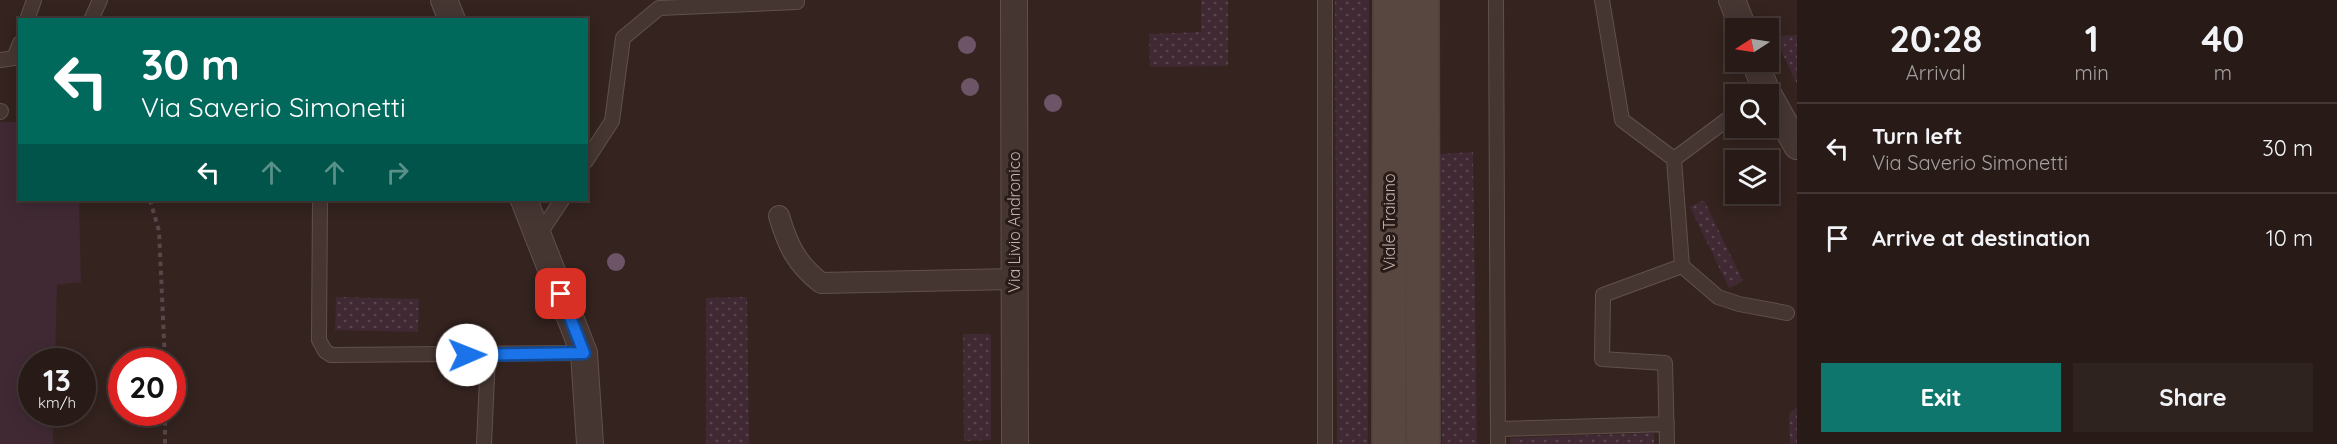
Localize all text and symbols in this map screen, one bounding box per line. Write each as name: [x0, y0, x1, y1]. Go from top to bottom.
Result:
text: 20:28: [1889, 16, 1982, 61]
text: 1: [2085, 16, 2099, 61]
text: 40: [2201, 16, 2244, 61]
north arrow: [1725, 18, 1779, 72]
map controls: [1725, 18, 1779, 204]
text: 30 m: [141, 38, 240, 91]
icon: left: [42, 42, 120, 120]
text: Arrival: [1906, 60, 1966, 85]
text: min: [2075, 60, 2109, 85]
text: m: [2214, 60, 2232, 85]
button: search: [1725, 84, 1779, 138]
text: Via Saverio Simonetti: [141, 90, 406, 124]
text: Turn left: [1872, 122, 1962, 150]
icon: left: [1821, 132, 1854, 165]
text: 30 m: [2262, 134, 2313, 162]
button: layers: [1725, 150, 1779, 204]
text: Via Saverio Simonetti: [1872, 150, 2068, 175]
street label: Via Livio Andronico: [1004, 151, 1024, 293]
icon: left: [192, 156, 225, 189]
icon: ahead: [255, 156, 288, 189]
icon: ahead: [318, 156, 351, 189]
icon: right: [381, 156, 414, 189]
street label: Viale Traiano: [1379, 173, 1399, 271]
icon: arrive: [1821, 222, 1854, 255]
text: Arrive at destination: [1872, 224, 2090, 252]
text: 10 m: [2266, 224, 2313, 252]
pin: [535, 268, 586, 319]
icon: arrive: [544, 277, 577, 310]
position arrow: [435, 323, 499, 387]
speed limit sign: 20: [108, 348, 186, 426]
text: 13: [43, 361, 71, 399]
button: Exit: [1821, 363, 2061, 432]
button: Share: [2073, 363, 2313, 432]
text: km/h: [38, 393, 76, 412]

